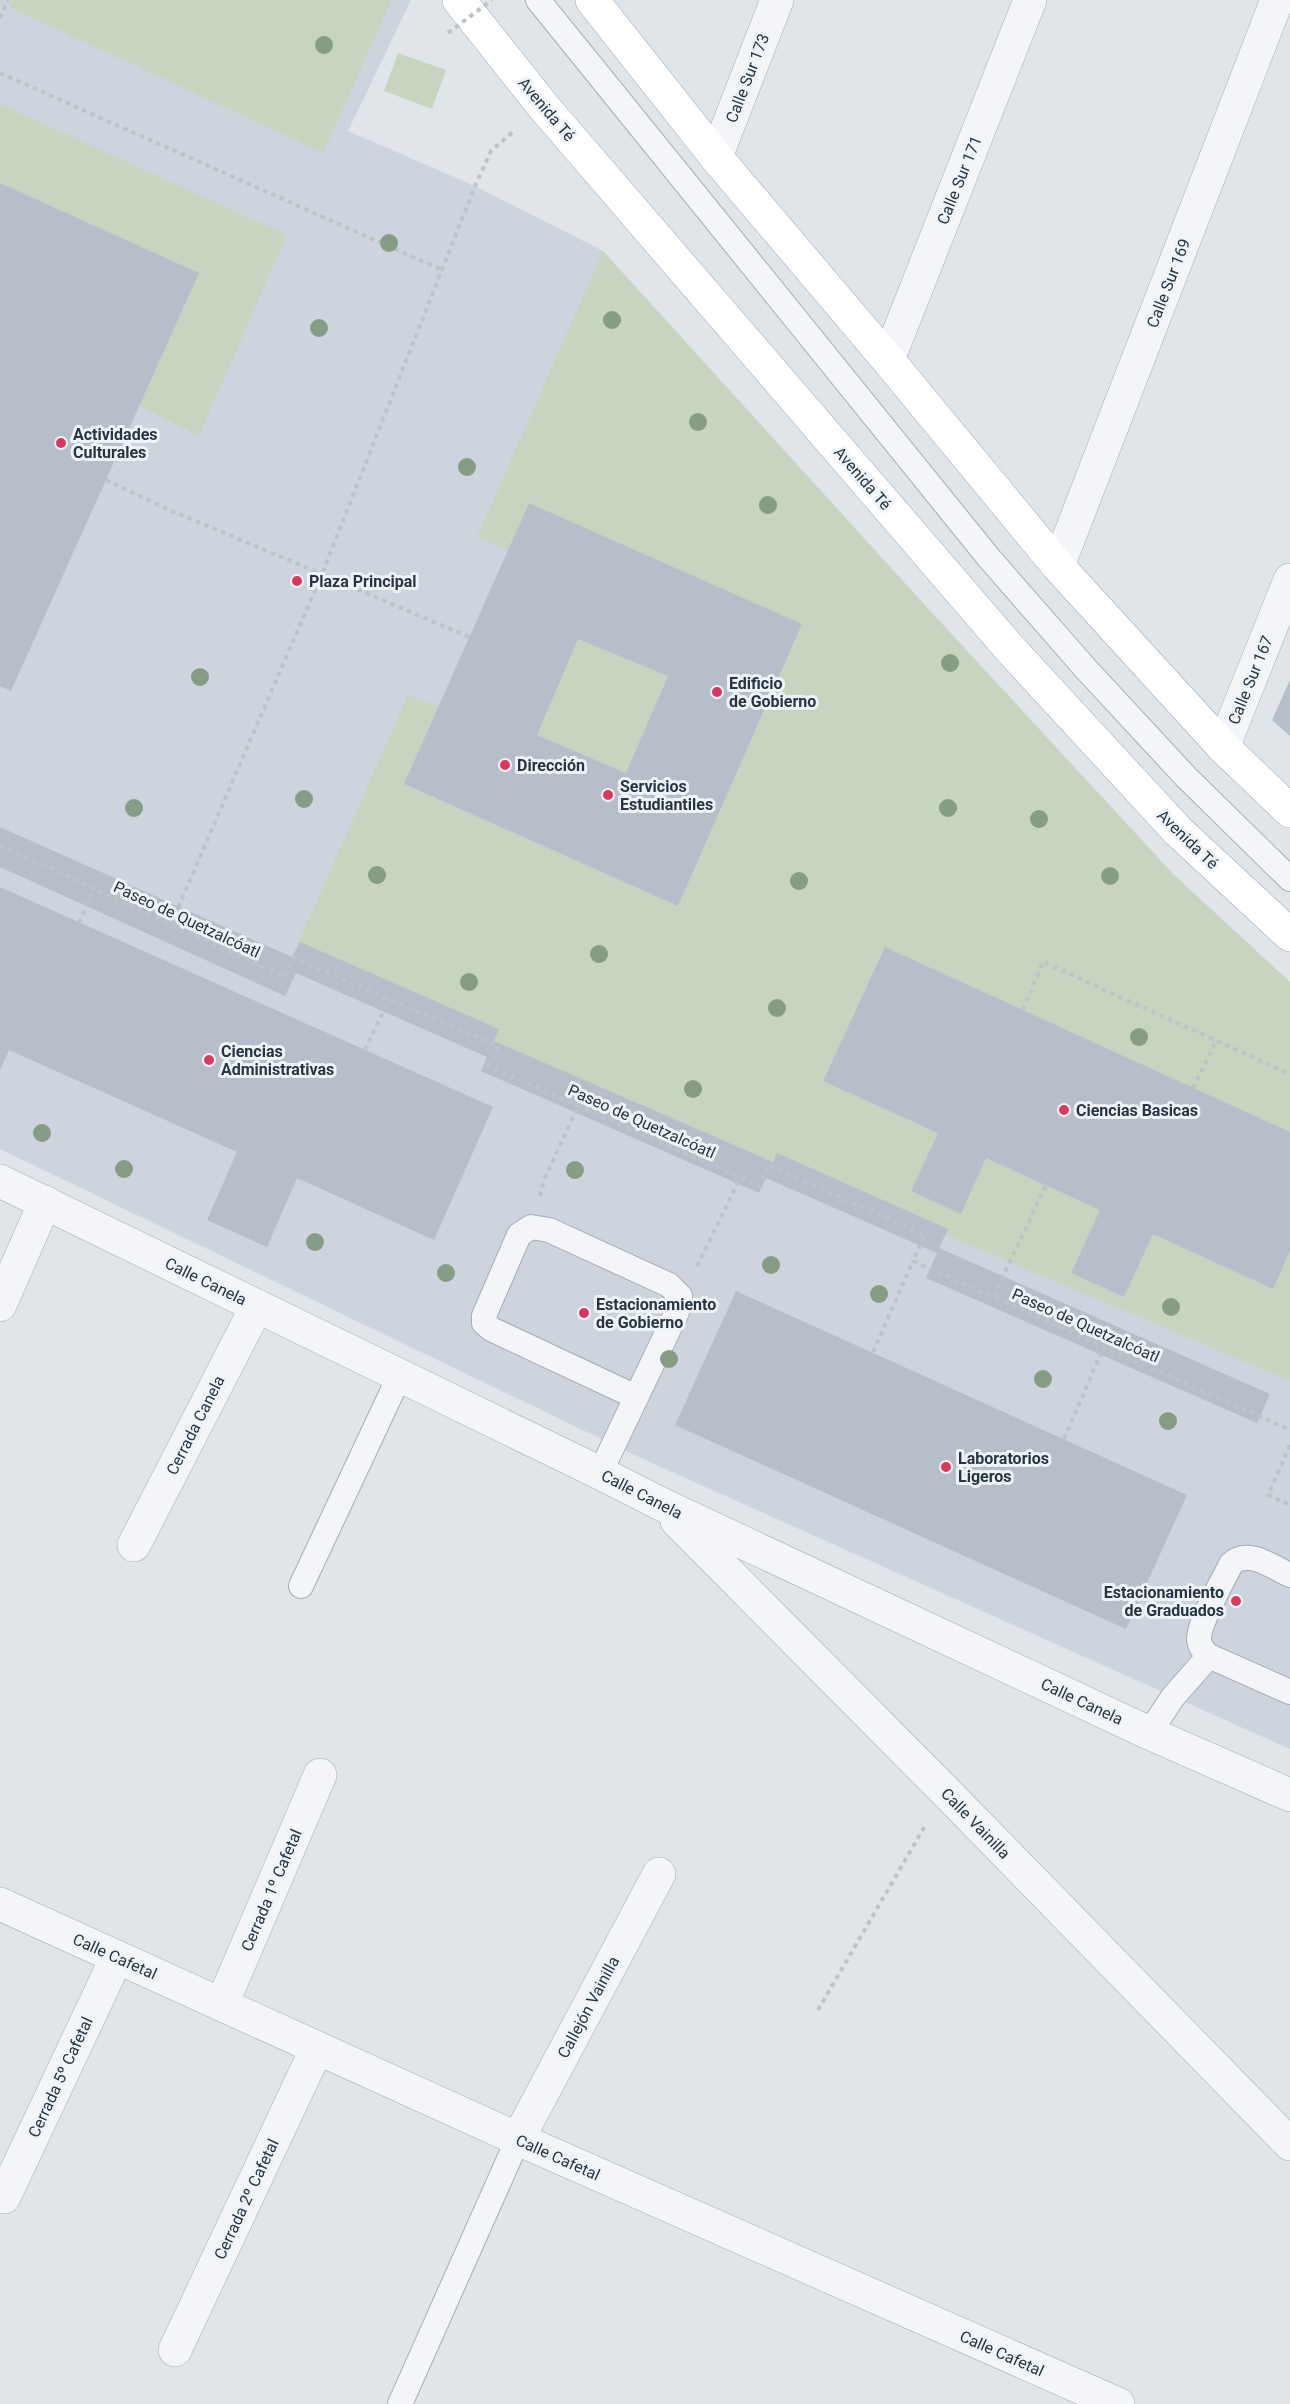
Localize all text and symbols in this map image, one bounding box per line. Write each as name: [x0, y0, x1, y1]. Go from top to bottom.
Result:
street label: Calle Sur 173: [722, 31, 773, 125]
street label: Avenida Té: [514, 74, 579, 145]
street label: Calle Sur 171: [933, 133, 986, 227]
street label: Calle Sur 169: [1143, 236, 1194, 330]
place label: Actividades Culturales: [73, 425, 158, 462]
marker: Actividades Culturales: [54, 436, 68, 450]
street label: Avenida Té: [830, 443, 895, 514]
place label: Plaza Principal: [309, 572, 417, 591]
marker: Plaza Principal: [290, 574, 304, 588]
street label: Calle Sur 167: [1224, 633, 1277, 727]
place label: Edificio de Gobierno: [729, 674, 816, 711]
marker: Edificio de Gobierno: [710, 685, 724, 699]
place label: Dirección: [517, 756, 585, 775]
marker: Dirección: [498, 758, 512, 772]
place label: Servicios Estudiantiles: [620, 777, 713, 814]
marker: Servicios Estudiantiles: [601, 788, 615, 802]
street label: Avenida Té: [1153, 806, 1222, 873]
street label: Paseo de Quetzalcóatl: [111, 877, 263, 962]
place label: Ciencias Administrativas: [221, 1042, 334, 1079]
marker: Ciencias Administrativas: [202, 1053, 216, 1067]
street label: Paseo de Quetzalcóatl: [565, 1080, 718, 1163]
place label: Ciencias Basicas: [1076, 1101, 1198, 1120]
marker: Ciencias Basicas: [1057, 1103, 1071, 1117]
street label: Calle Canela: [162, 1254, 250, 1309]
street label: Paseo de Quetzalcóatl: [1009, 1284, 1162, 1367]
place label: Estacionamiento de Gobierno: [596, 1295, 716, 1332]
marker: Estacionamiento de Gobierno: [577, 1306, 591, 1320]
street label: Cerrada Canela: [162, 1372, 229, 1478]
place label: Laboratorios Ligeros: [958, 1449, 1049, 1486]
marker: Laboratorios Ligeros: [939, 1460, 953, 1474]
street label: Calle Canela: [598, 1466, 685, 1523]
place label: Estacionamiento de Graduados: [1104, 1583, 1224, 1620]
marker: Estacionamiento de Graduados: [1229, 1594, 1243, 1608]
street label: Calle Canela: [1038, 1674, 1126, 1729]
street label: Calle Vainilla: [937, 1784, 1014, 1863]
street label: Cerrada 1º Cafetal: [237, 1826, 306, 1954]
street label: Calle Cafetal: [70, 1929, 160, 1983]
street label: Callejón Vainilla: [554, 1953, 623, 2061]
street label: Cerrada 5º Cafetal: [24, 2014, 97, 2141]
street label: Calle Cafetal: [513, 2130, 603, 2184]
street label: Cerrada 2º Cafetal: [210, 2136, 283, 2263]
street label: Calle Cafetal: [957, 2326, 1047, 2380]

